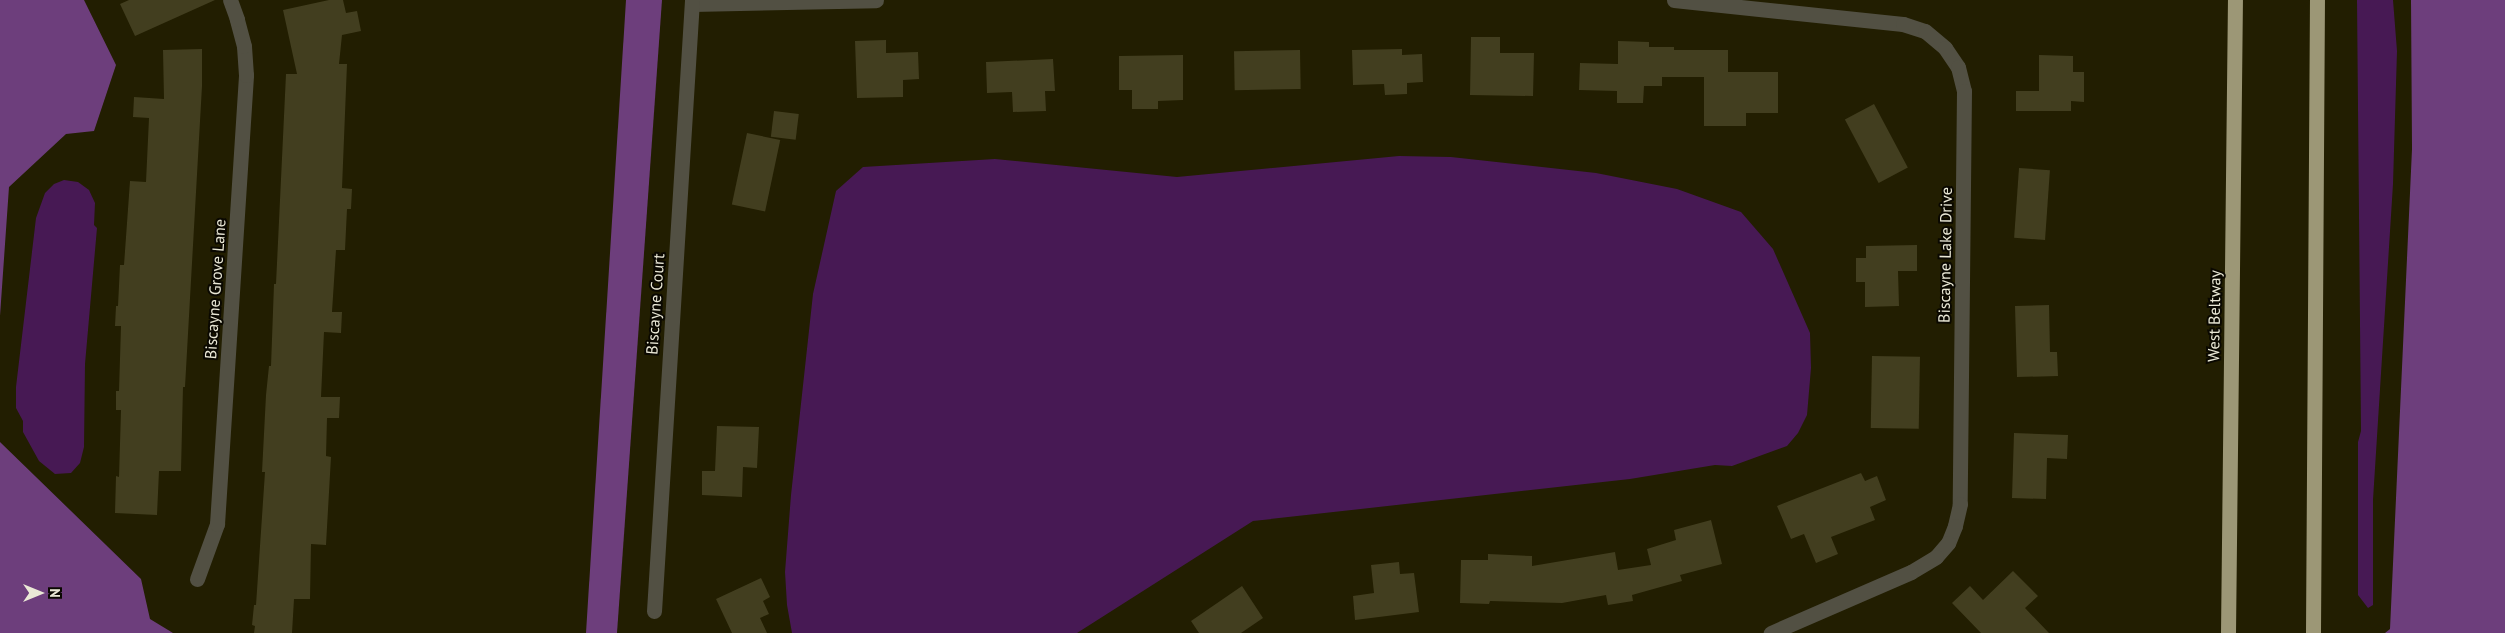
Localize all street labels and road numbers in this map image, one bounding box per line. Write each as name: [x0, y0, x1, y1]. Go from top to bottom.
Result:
street label: Biscayne Lake Drive: [1934, 187, 1956, 323]
street label: Biscayne Grove Lane: [201, 218, 229, 360]
street label: Biscayne Court: [642, 253, 668, 355]
street label: West Beltway: [2204, 270, 2224, 362]

